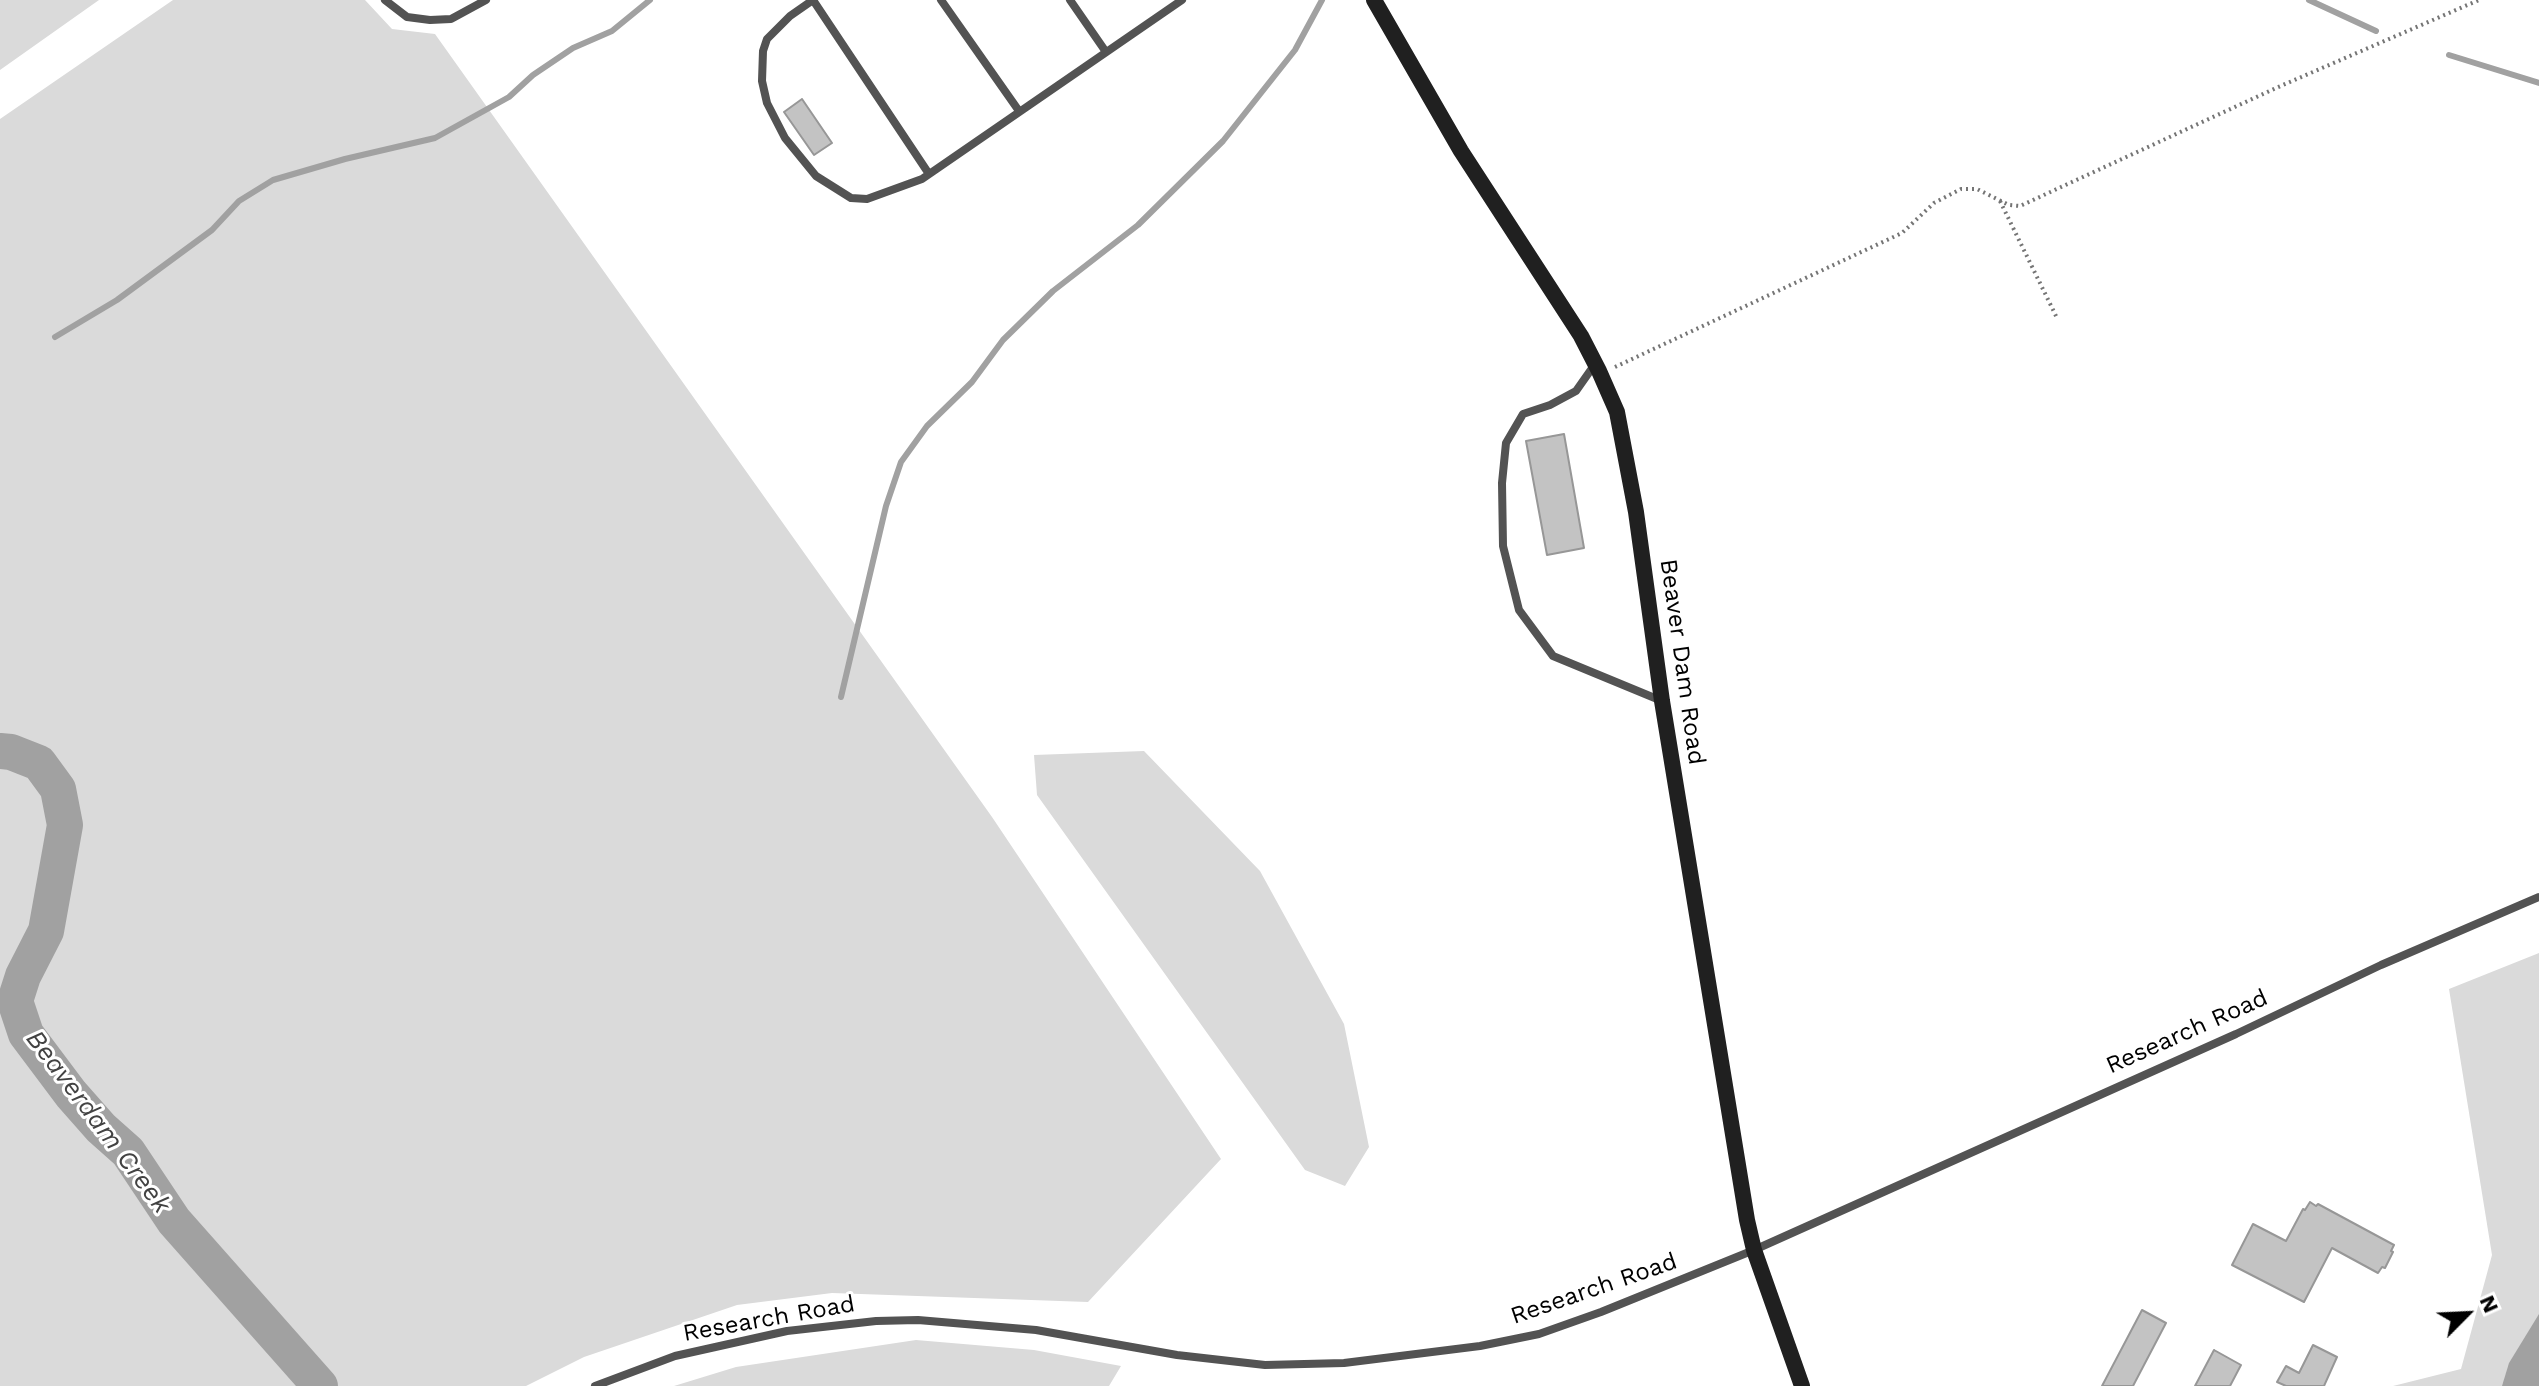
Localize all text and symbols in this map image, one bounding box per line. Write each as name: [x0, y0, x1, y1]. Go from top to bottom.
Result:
street label: Beaver Dam Road: [1653, 557, 1711, 767]
street label: Research Road: [2102, 983, 2272, 1081]
water label: Beaverdam Creek: [19, 1024, 177, 1220]
street label: Research Road: [1507, 1247, 1681, 1331]
north arrow: [2427, 1274, 2507, 1354]
street label: Research Road: [681, 1290, 857, 1348]
text: N: [2475, 1291, 2504, 1317]

